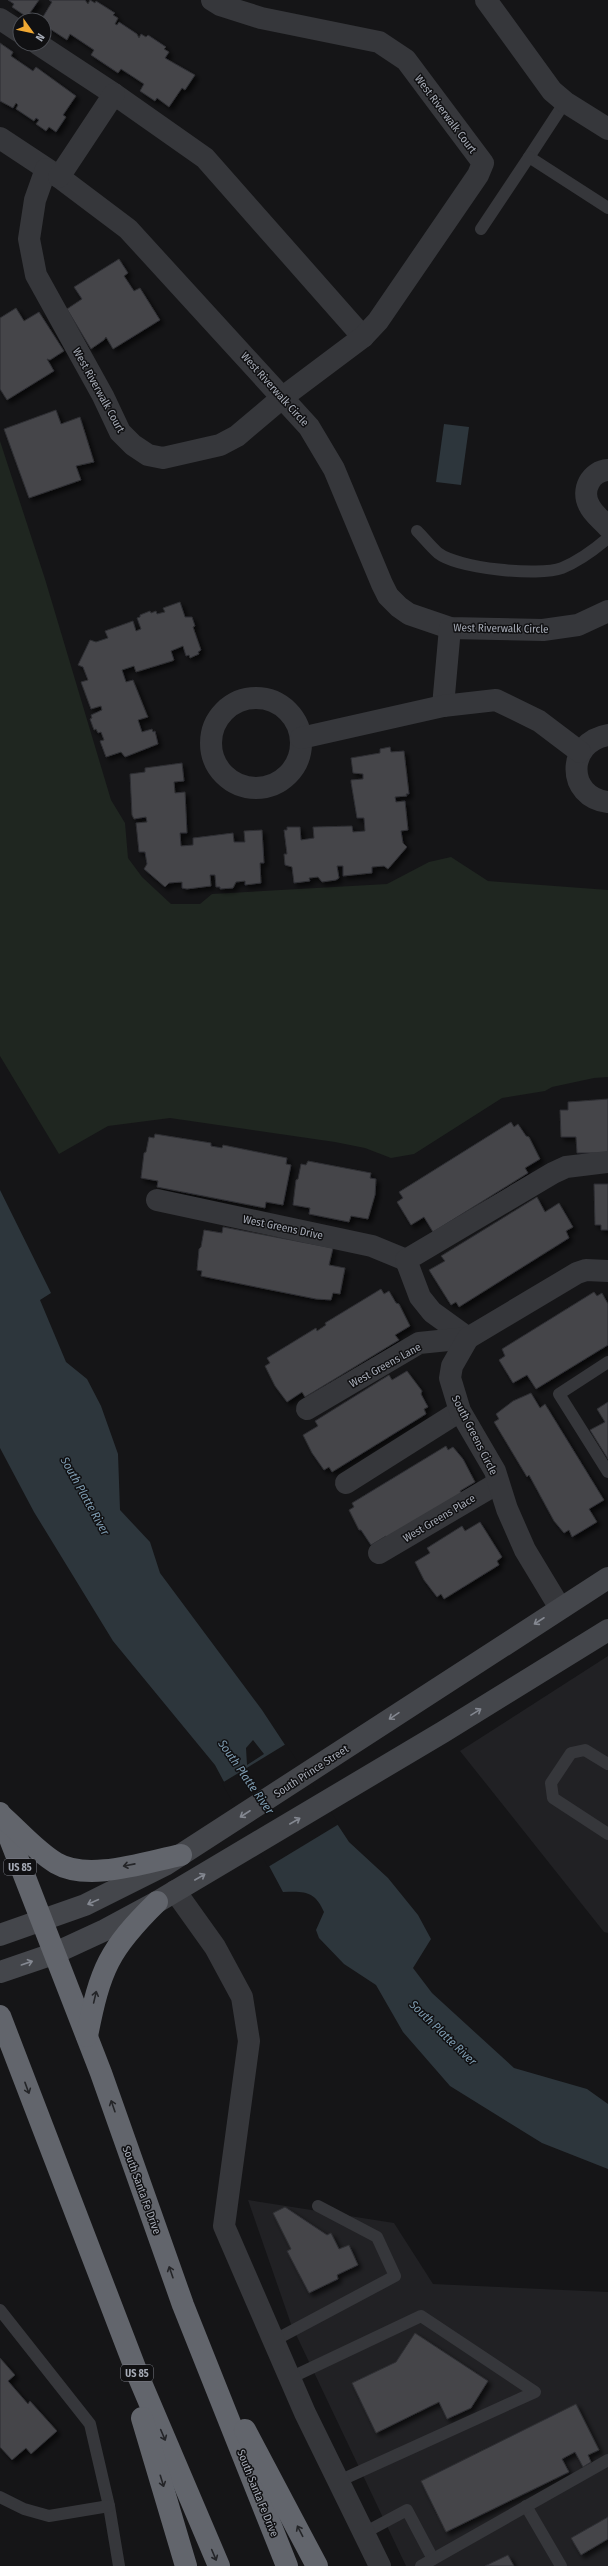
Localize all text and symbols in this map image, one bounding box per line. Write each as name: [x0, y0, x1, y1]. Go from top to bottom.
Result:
north arrow: [12, 12, 52, 52]
text: N: [33, 31, 47, 43]
street label: West Riverwalk Court: [412, 73, 480, 156]
street label: West Riverwalk Court: [70, 346, 127, 435]
street label: West Riverwalk Circle: [238, 350, 311, 429]
street label: West Riverwalk Circle: [453, 621, 549, 636]
street label: West Greens Drive: [242, 1213, 324, 1242]
street label: West Greens Lane: [347, 1340, 423, 1390]
street label: South Greens Circle: [449, 1393, 500, 1477]
water label: South Platte River: [57, 1454, 113, 1538]
street label: West Greens Place: [401, 1492, 478, 1545]
one-way arrow: [534, 1617, 545, 1626]
one-way arrow: [470, 1708, 481, 1716]
one-way arrow: [389, 1712, 400, 1720]
water label: South Platte River: [215, 1736, 277, 1817]
street label: South Prince Street: [271, 1742, 351, 1800]
one-way arrow: [240, 1810, 251, 1818]
one-way arrow: [288, 1816, 300, 1824]
road number: US 85: [4, 1859, 36, 1875]
one-way arrow: [123, 1861, 136, 1869]
one-way arrow: [194, 1872, 206, 1880]
one-way arrow: [87, 1899, 99, 1906]
one-way arrow: [20, 1959, 33, 1966]
one-way arrow: [91, 1991, 99, 2004]
water label: South Platte River: [406, 1997, 480, 2069]
one-way arrow: [24, 2082, 32, 2094]
one-way arrow: [108, 2101, 116, 2113]
street label: South Santa Fe Drive: [120, 2144, 164, 2236]
one-way arrow: [167, 2266, 175, 2278]
road number: US 85: [121, 2365, 153, 2381]
one-way arrow: [160, 2429, 167, 2441]
street label: South Santa Fe Drive: [234, 2448, 281, 2539]
one-way arrow: [158, 2474, 166, 2486]
one-way arrow: [295, 2526, 303, 2538]
one-way arrow: [211, 2548, 218, 2560]

